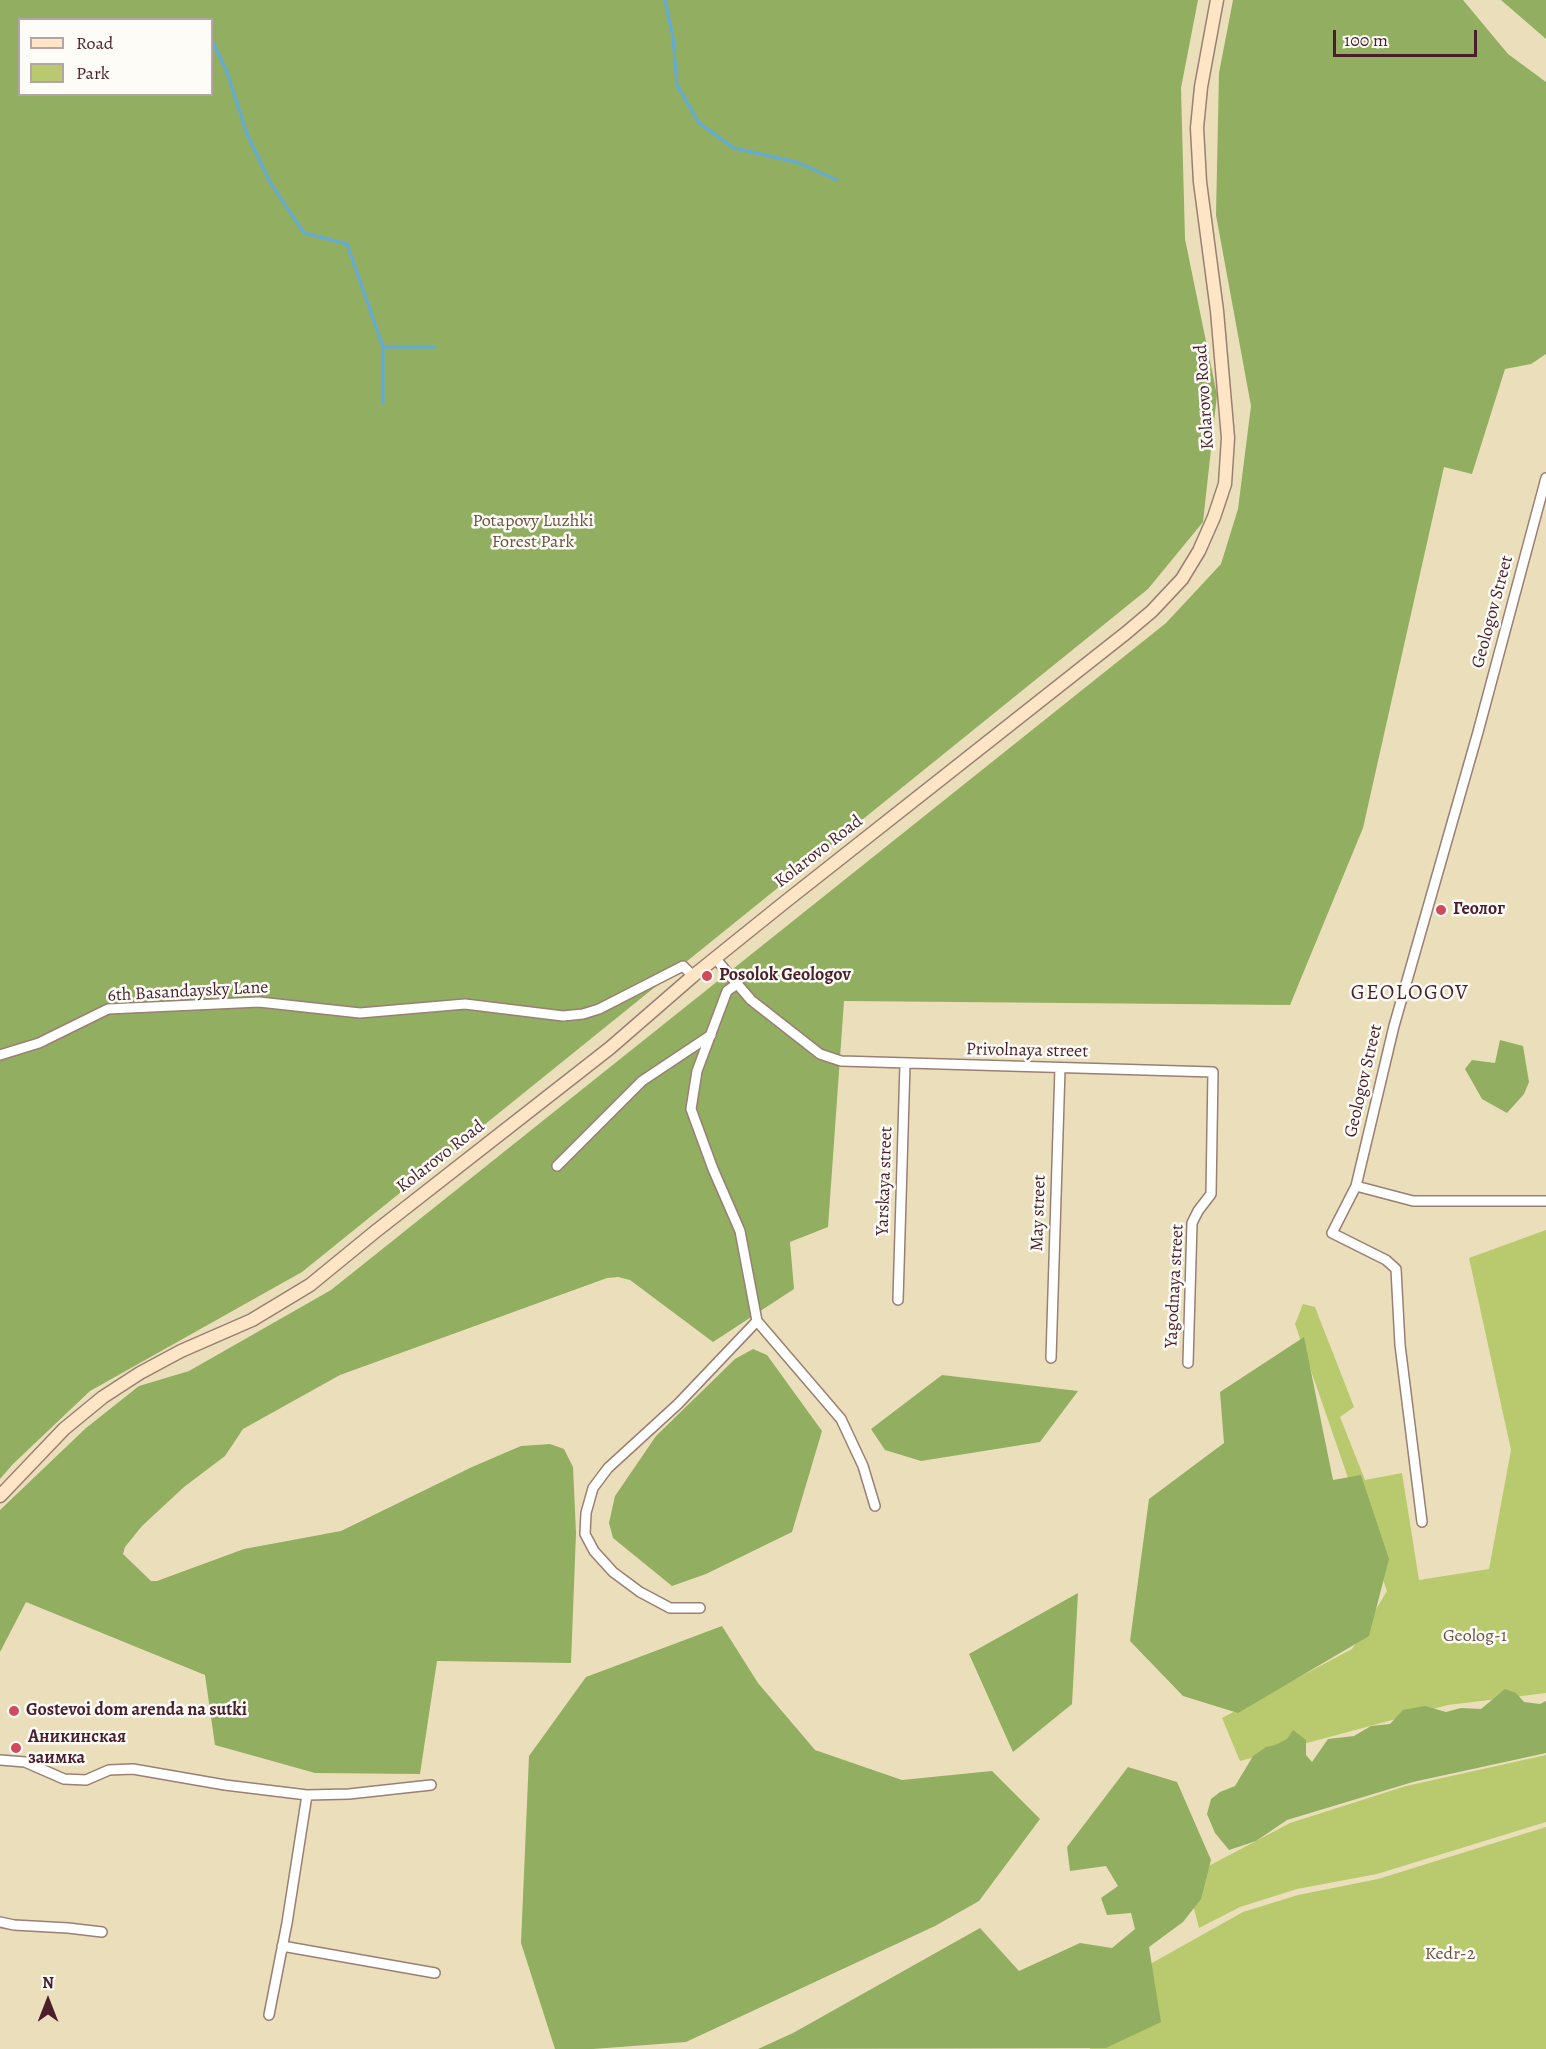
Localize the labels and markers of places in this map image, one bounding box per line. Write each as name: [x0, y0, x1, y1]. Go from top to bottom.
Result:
place label: Геолог: [1453, 899, 1505, 921]
marker: Геолог: [1434, 903, 1448, 917]
place label: Posolok Geologov: [719, 965, 851, 987]
marker: Posolok Geologov: [700, 969, 714, 983]
place label: Gostevoi dom arenda na sutki: [26, 1700, 247, 1722]
marker: Gostevoi dom arenda na sutki: [7, 1704, 21, 1718]
place label: Аникинская заимка: [28, 1727, 126, 1770]
marker: Аникинская заимка: [9, 1741, 23, 1755]

